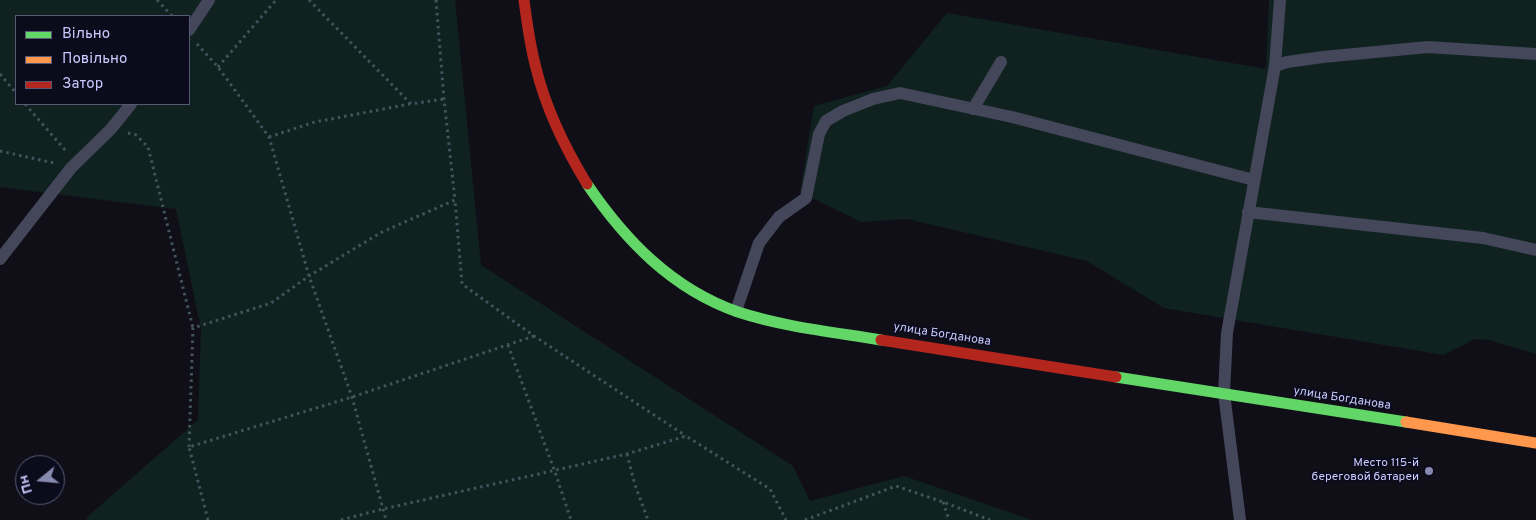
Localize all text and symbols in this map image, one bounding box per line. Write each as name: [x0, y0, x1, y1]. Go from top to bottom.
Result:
legend: [15, 15, 190, 105]
text: Вільно: [62, 25, 110, 44]
text: Повільно: [62, 50, 127, 69]
text: Затор: [62, 75, 103, 94]
street label: улица Богданова: [892, 320, 992, 350]
street label: улица Богданова: [1292, 384, 1392, 414]
north arrow: [15, 455, 65, 505]
place label: Место 115-й береговой батареи: [1312, 457, 1419, 485]
marker: Место 115-й береговой батареи: [1423, 465, 1435, 477]
text: Пн: [15, 473, 37, 496]

